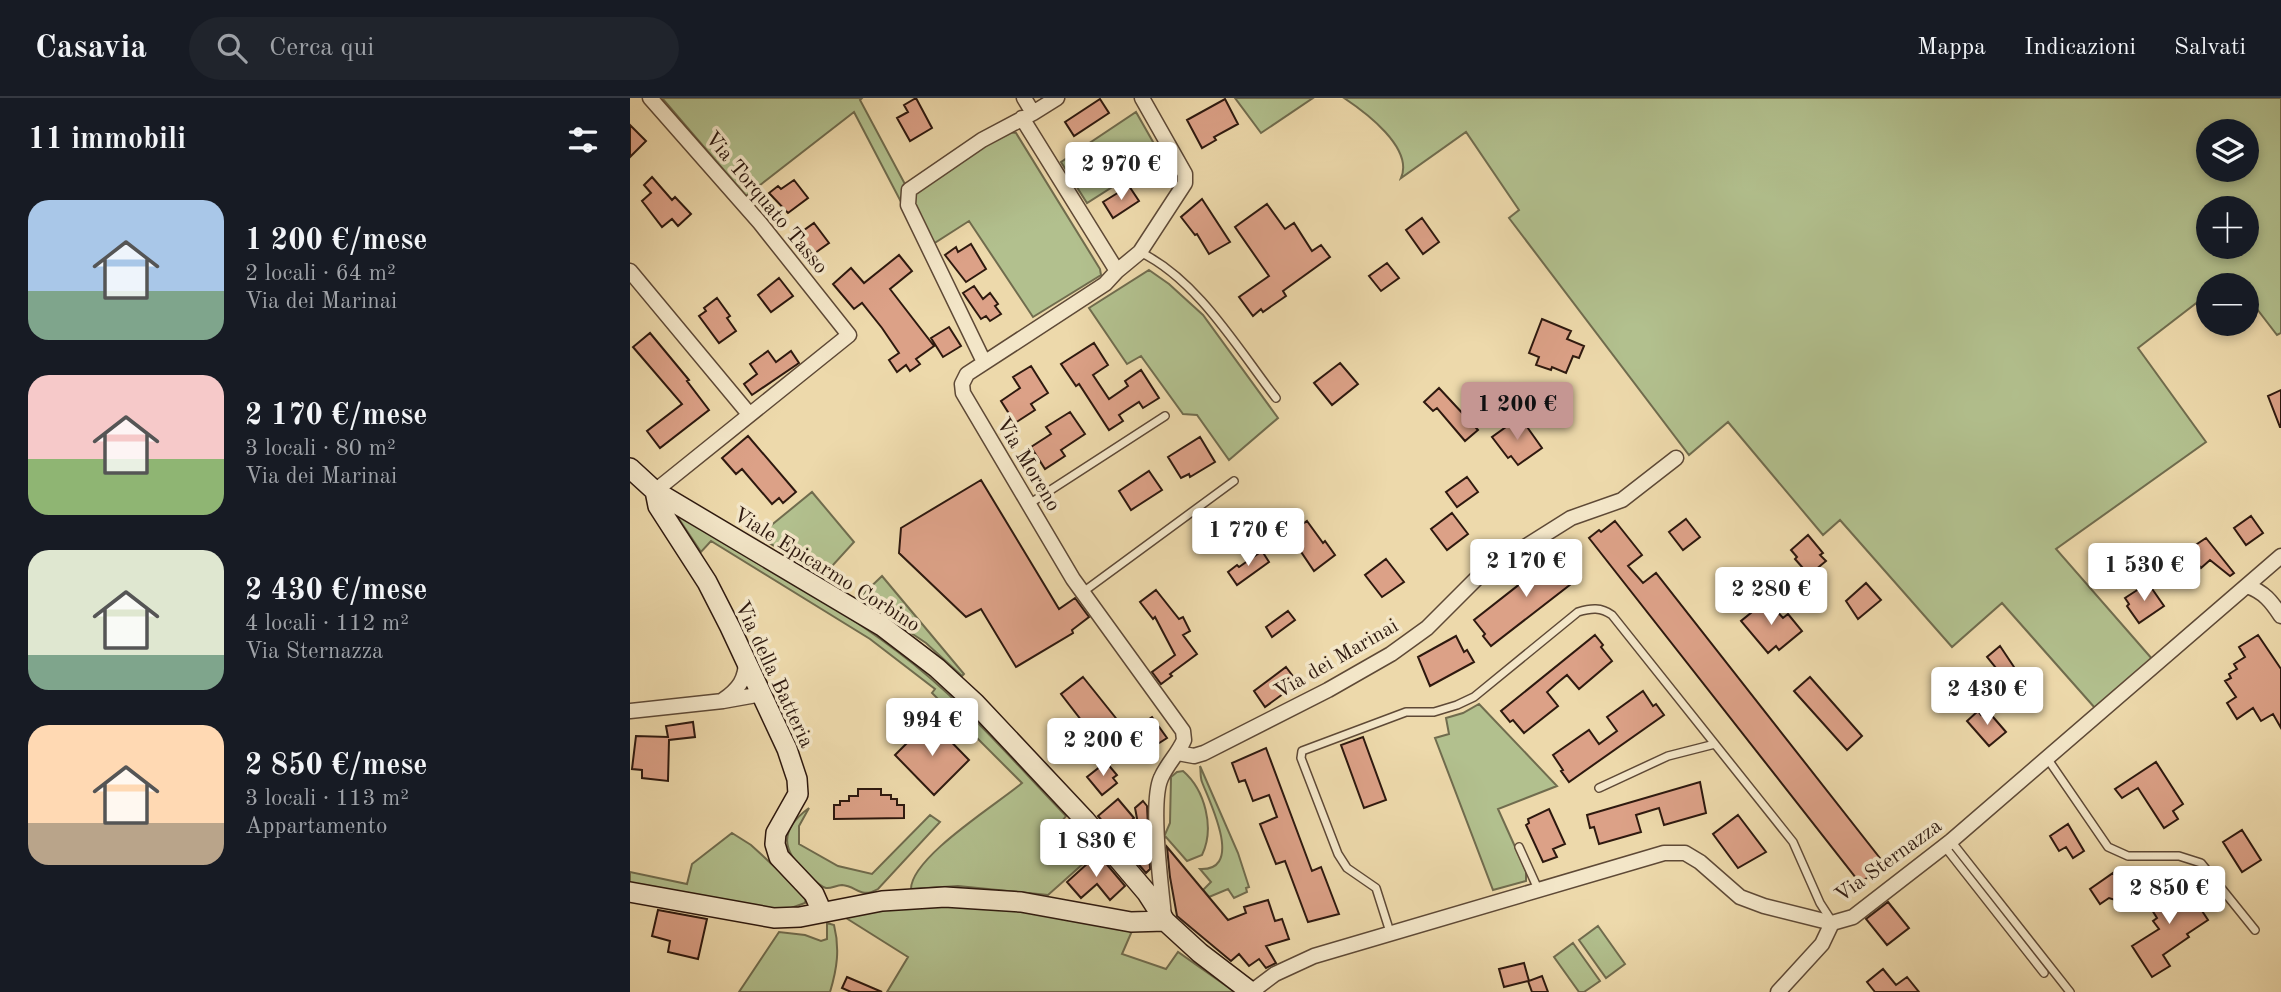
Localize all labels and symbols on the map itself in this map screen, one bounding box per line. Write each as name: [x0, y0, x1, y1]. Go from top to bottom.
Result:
street label: Via Torquato Tasso: [700, 128, 831, 278]
pin: 2 970 €: [1056, 142, 1186, 202]
pin: 1 200 €: [1452, 382, 1582, 442]
street label: Via Moreno: [992, 414, 1064, 515]
street label: Viale Epicarmo Corbino: [729, 504, 923, 636]
pin: 1 770 €: [1183, 508, 1313, 568]
pin: 2 170 €: [1461, 540, 1591, 599]
pin: 1 530 €: [2079, 544, 2209, 603]
pin: 2 280 €: [1706, 568, 1836, 627]
street label: Via della Batteria: [730, 598, 817, 751]
street label: Via dei Marinai: [1271, 615, 1402, 703]
pin: 2 430 €: [1922, 668, 2052, 727]
pin: 994 €: [883, 698, 981, 758]
pin: 2 200 €: [1038, 718, 1168, 778]
street label: Via Sternazza: [1832, 816, 1946, 907]
pin: 1 830 €: [1031, 820, 1161, 879]
pin: 2 850 €: [2104, 866, 2234, 926]

